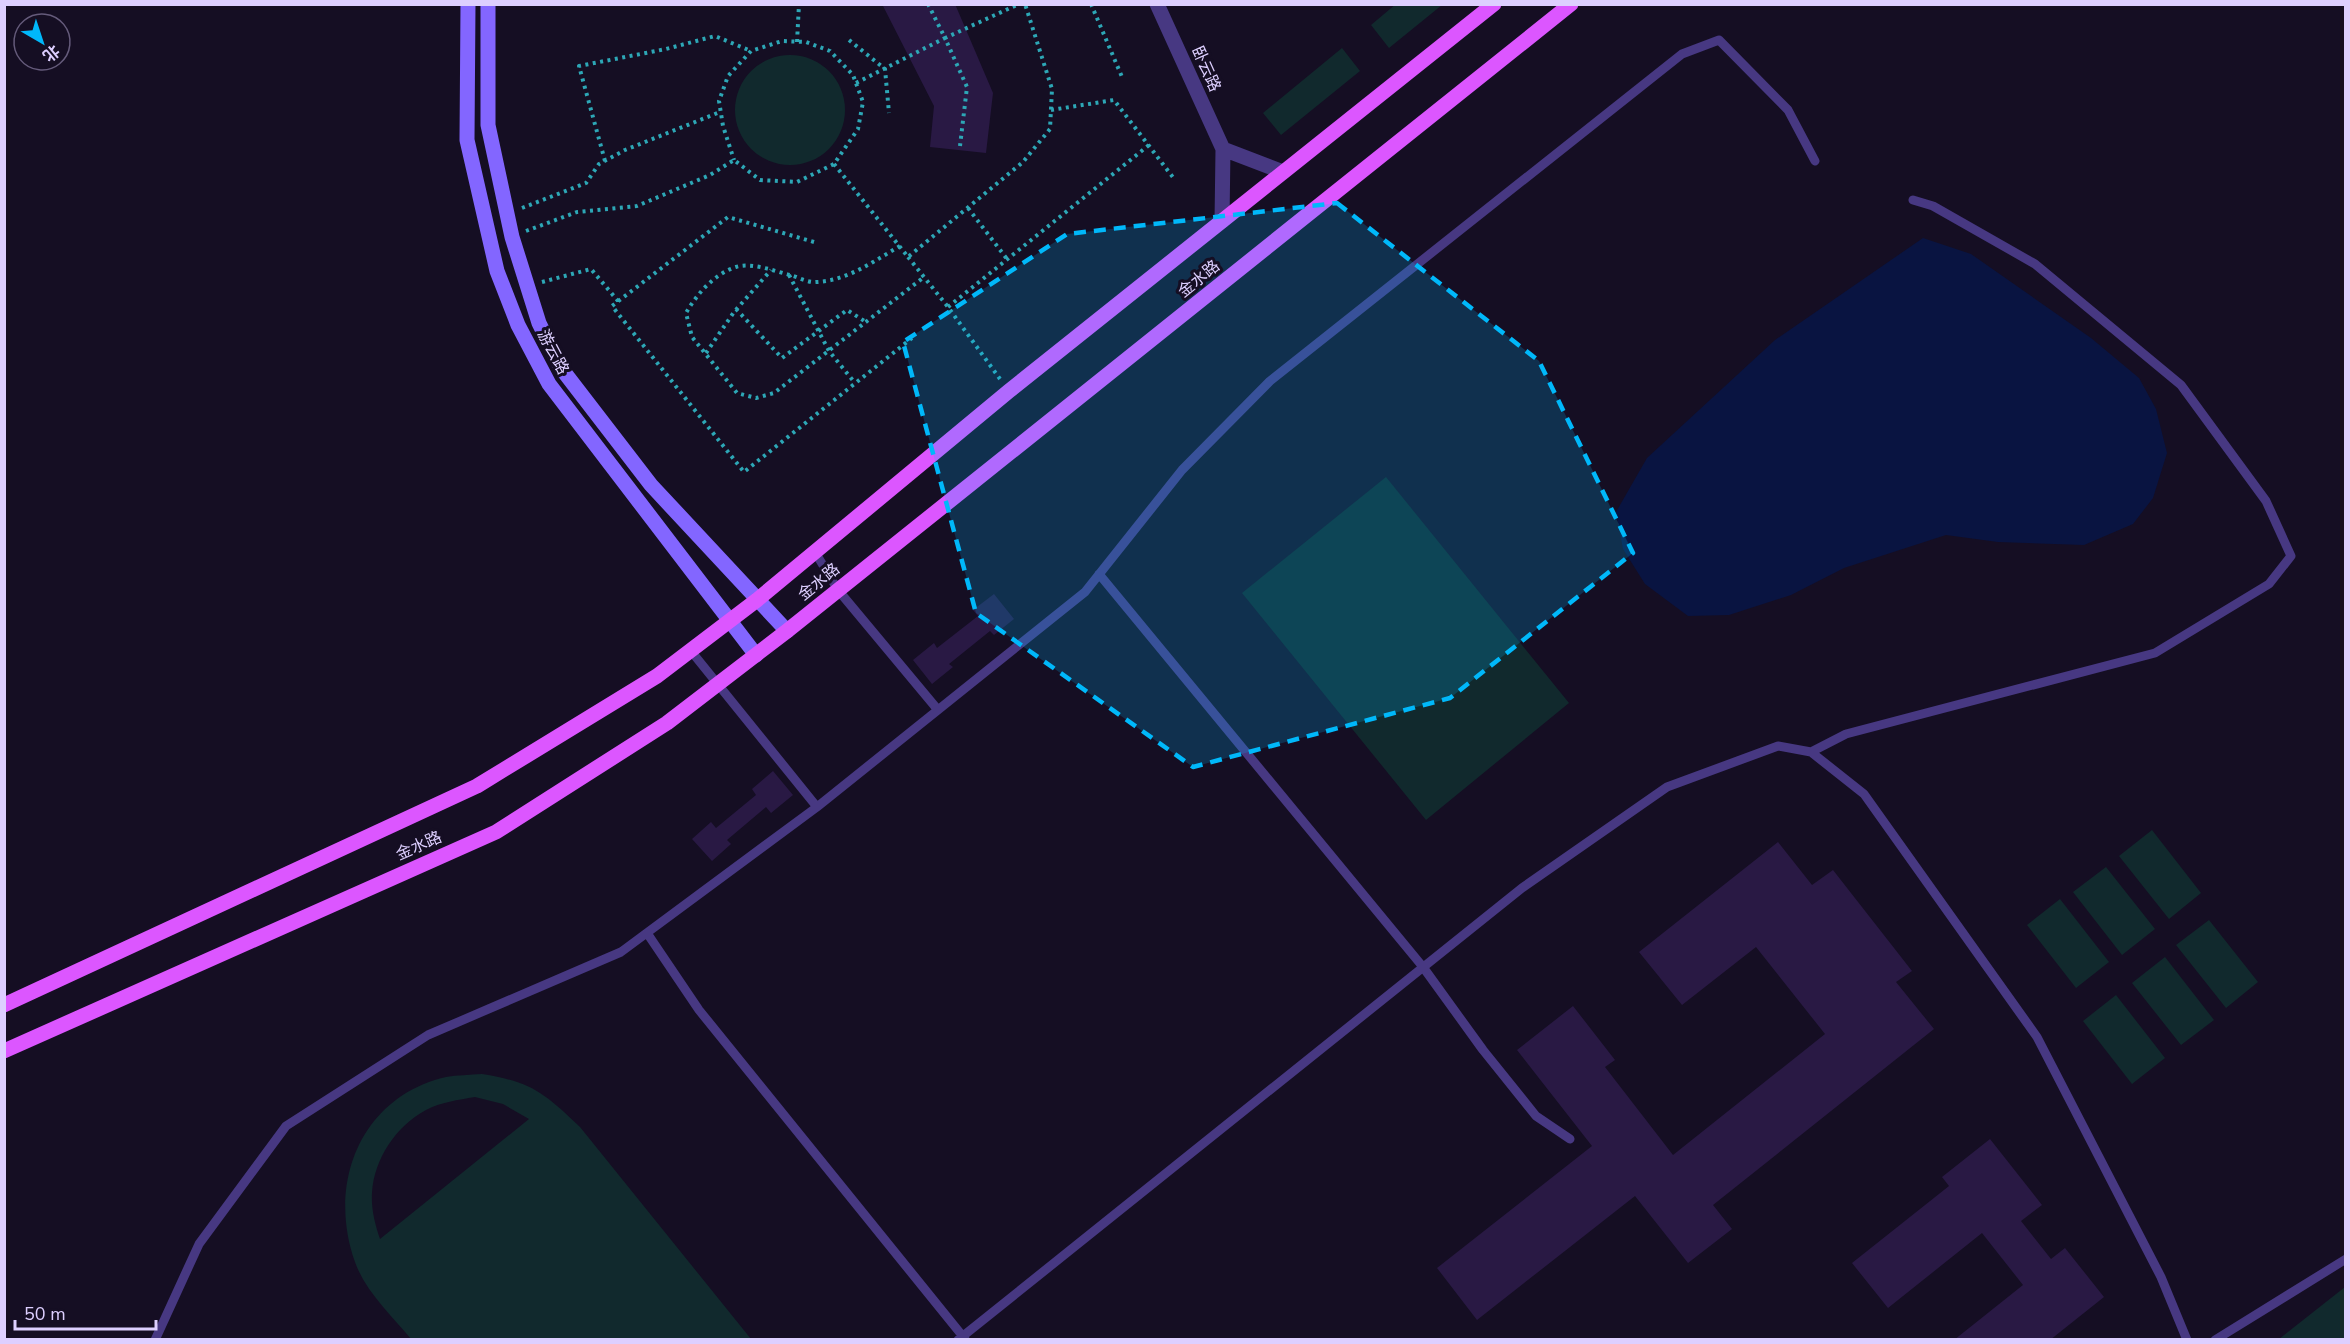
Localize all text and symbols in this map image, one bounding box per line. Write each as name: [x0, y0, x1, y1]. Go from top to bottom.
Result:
north arrow: [12, 12, 72, 72]
text: 北: [38, 39, 64, 66]
street label: 卧云路: [1186, 43, 1226, 95]
street label: 金水路: [1173, 255, 1225, 303]
street label: 游云路: [532, 326, 574, 378]
street label: 金水路: [793, 558, 845, 606]
street label: 金水路: [393, 826, 445, 866]
scale bar: [15, 1293, 156, 1331]
text: 50 m: [24, 1302, 66, 1326]

